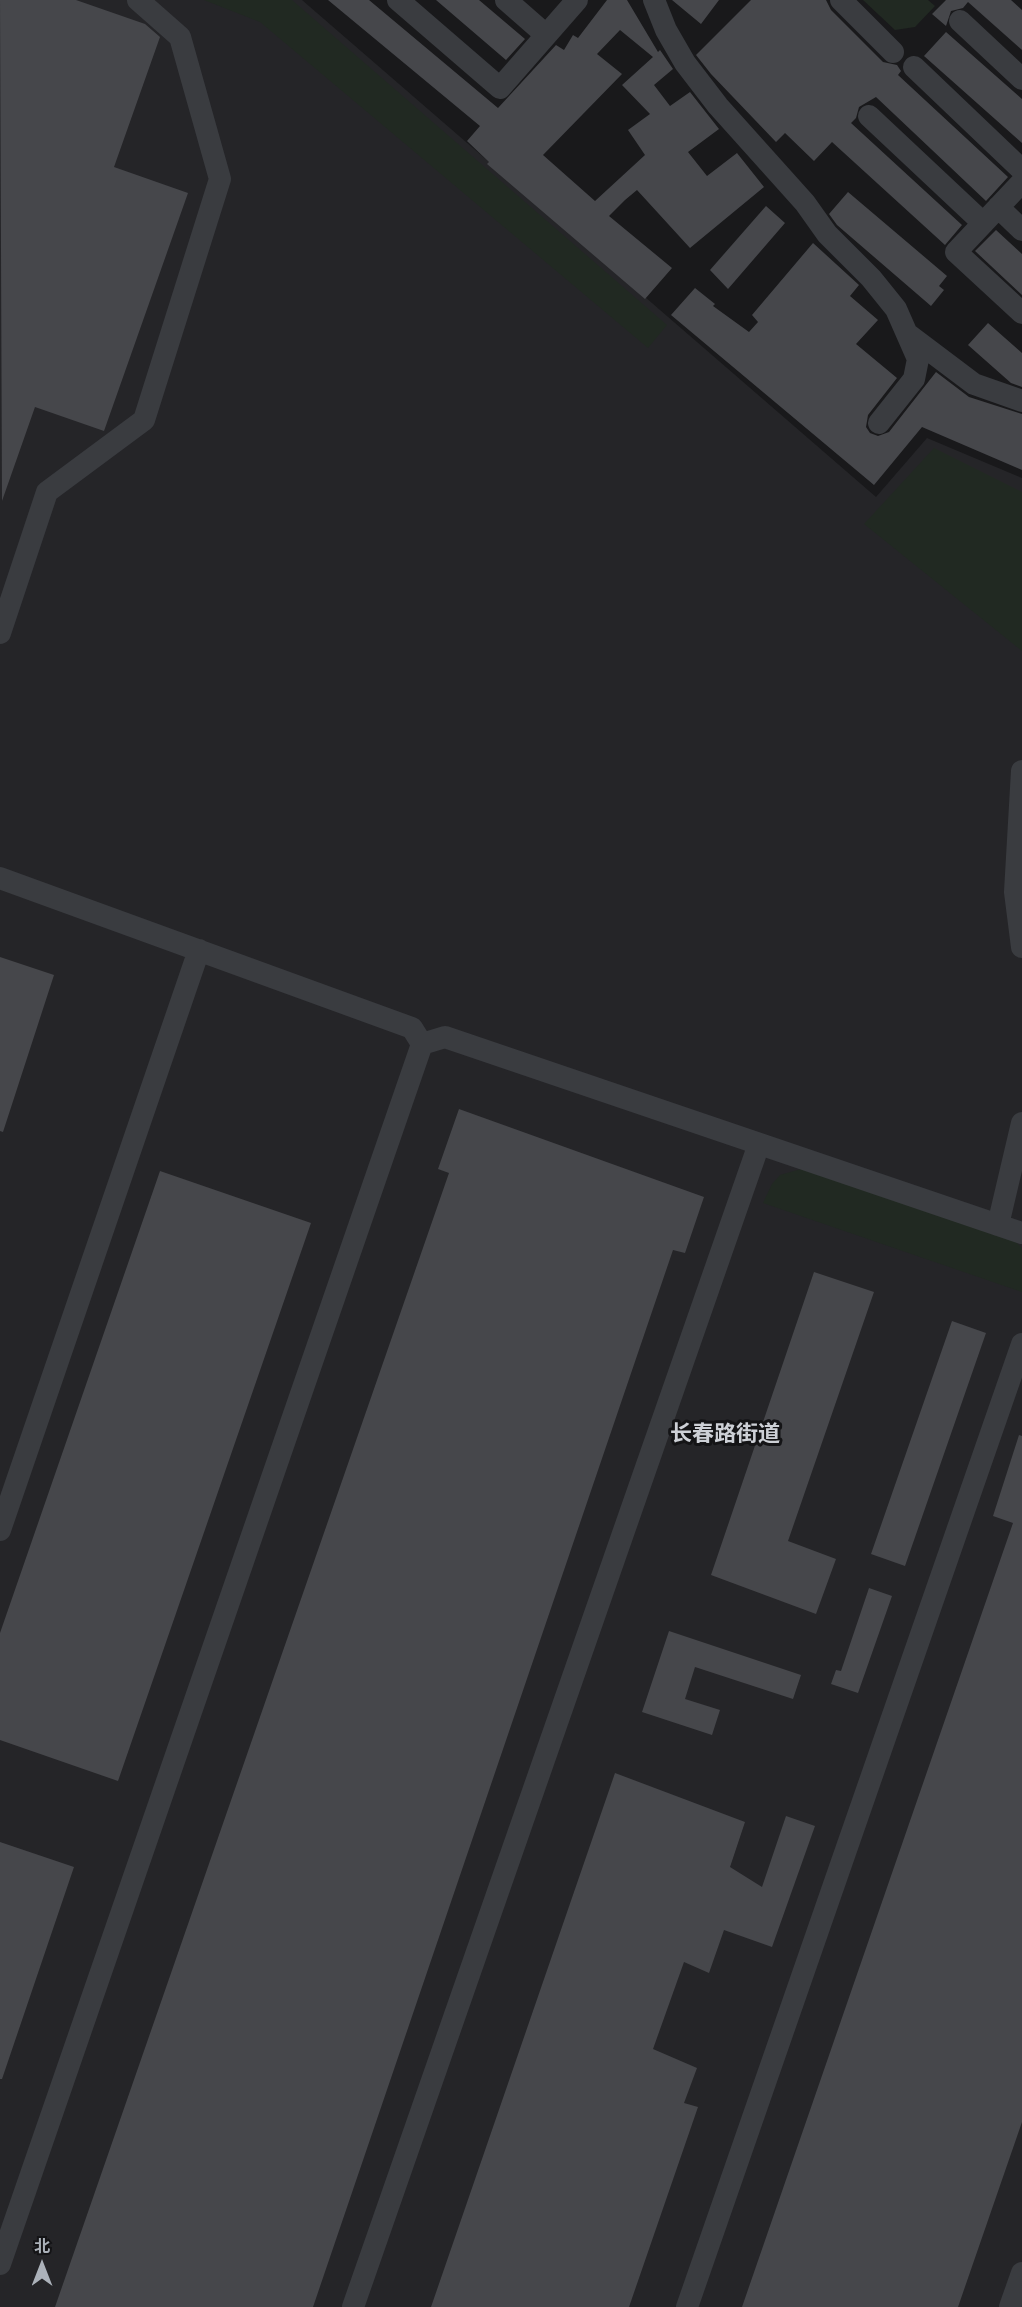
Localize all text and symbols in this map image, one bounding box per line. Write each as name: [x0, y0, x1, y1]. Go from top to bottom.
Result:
district label: 长春路街道: [670, 1422, 780, 1448]
north arrow: [12, 2235, 72, 2295]
text: 北: [34, 2237, 50, 2256]

